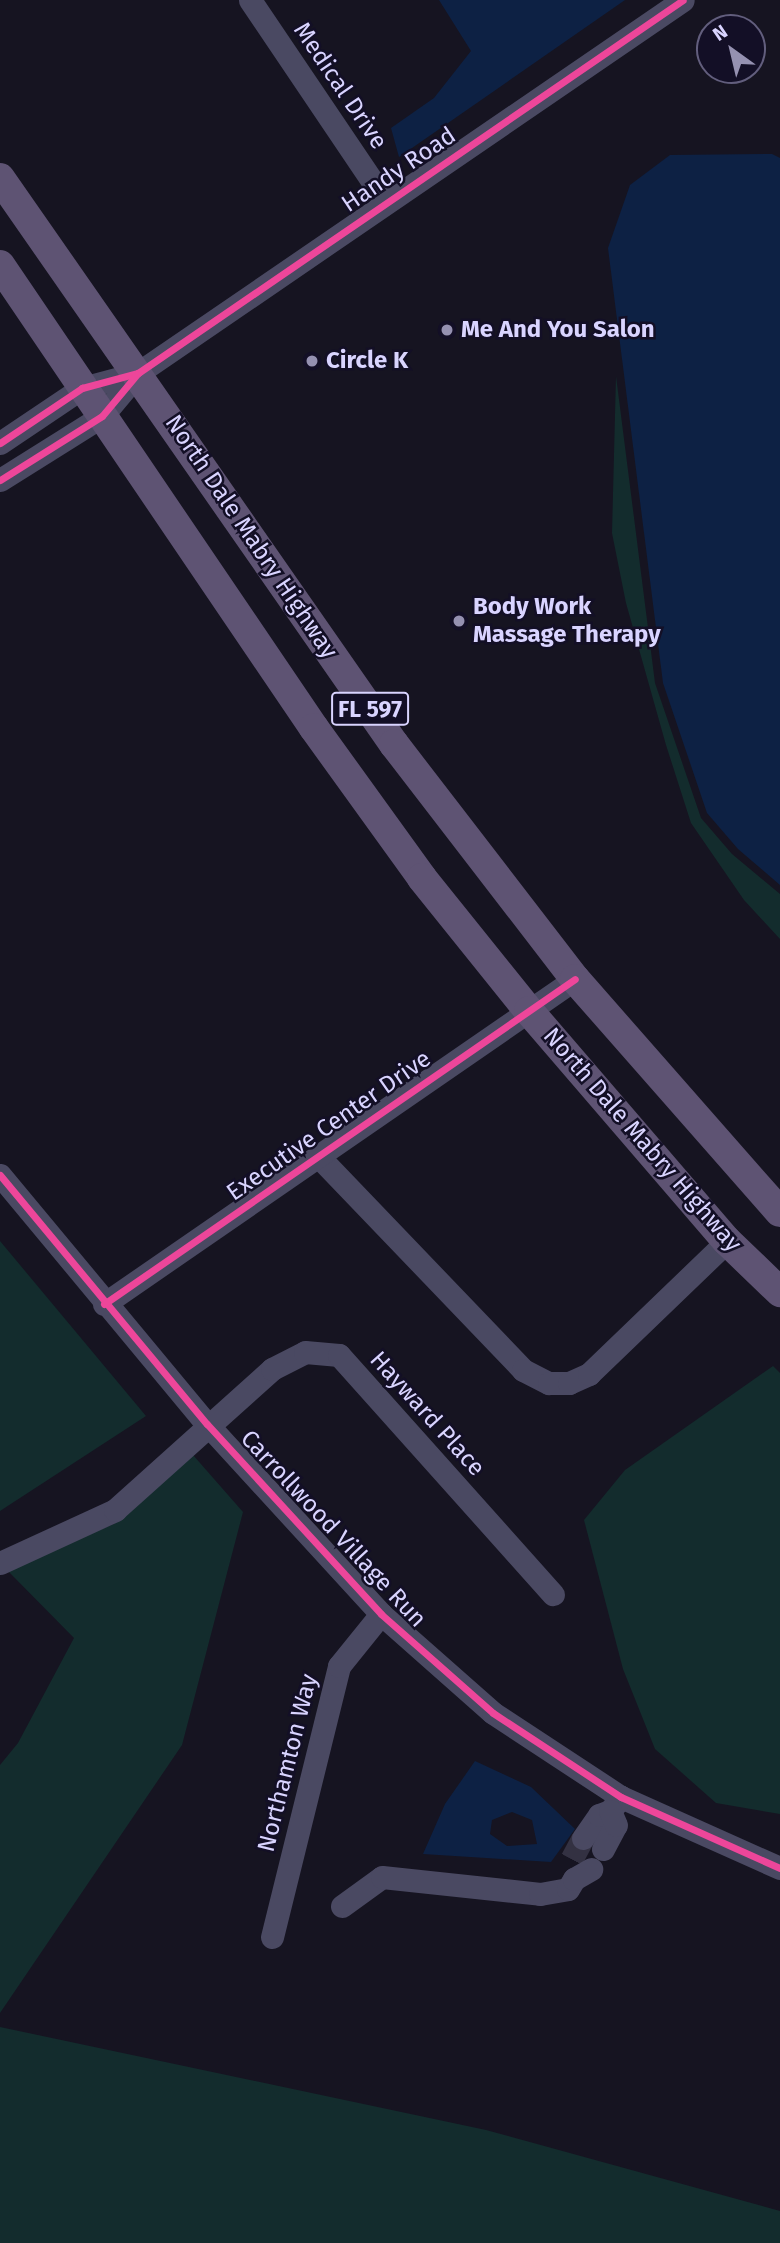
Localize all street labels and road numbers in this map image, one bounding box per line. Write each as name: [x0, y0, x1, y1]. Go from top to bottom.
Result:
street label: Medical Drive: [287, 17, 393, 155]
street label: Handy Road: [337, 121, 461, 219]
street label: North Dale Mabry Highway: [159, 410, 343, 664]
road number: FL 597: [330, 690, 410, 729]
street label: North Dale Mabry Highway: [537, 1022, 747, 1258]
street label: Executive Center Drive: [221, 1045, 437, 1207]
street label: Hayward Place: [364, 1346, 490, 1482]
street label: Carrollwood Village Run: [234, 1424, 432, 1634]
street label: Northamton Way: [252, 1671, 324, 1855]

